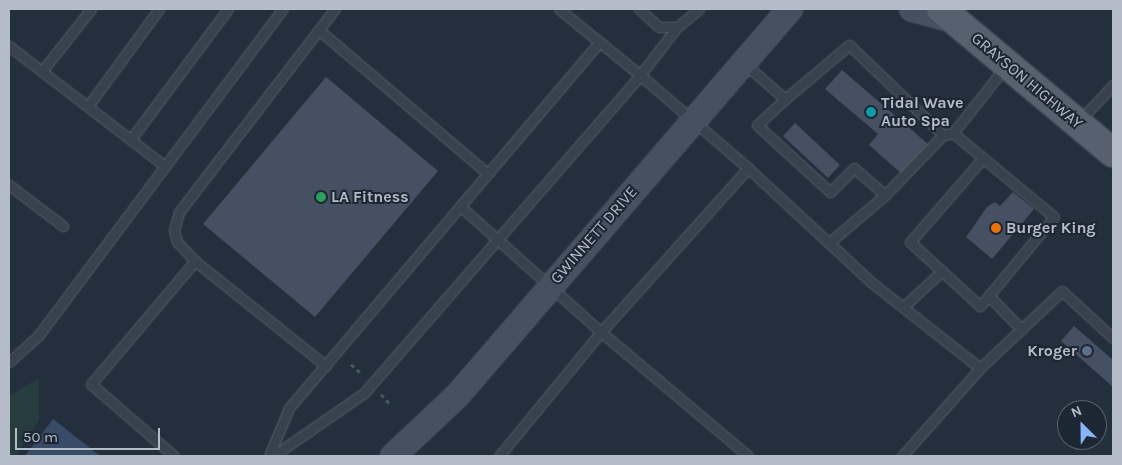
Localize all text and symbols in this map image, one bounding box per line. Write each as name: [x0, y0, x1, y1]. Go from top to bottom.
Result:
street label: GRAYSON HIGHWAY: [967, 29, 1087, 133]
place label: Tidal Wave Auto Spa: [881, 93, 964, 131]
marker: Tidal Wave Auto Spa: [865, 106, 877, 118]
street label: GWINNETT DRIVE: [547, 182, 641, 288]
place label: LA Fitness: [331, 187, 409, 207]
marker: LA Fitness: [315, 191, 327, 203]
place label: Burger King: [1006, 218, 1096, 238]
marker: Burger King: [990, 222, 1002, 234]
place label: Kroger: [1027, 341, 1077, 361]
marker: Kroger: [1081, 345, 1093, 357]
north arrow: [1057, 400, 1107, 450]
text: N: [1068, 402, 1084, 421]
scale bar: [18, 418, 162, 450]
text: 50 m: [23, 428, 58, 446]

